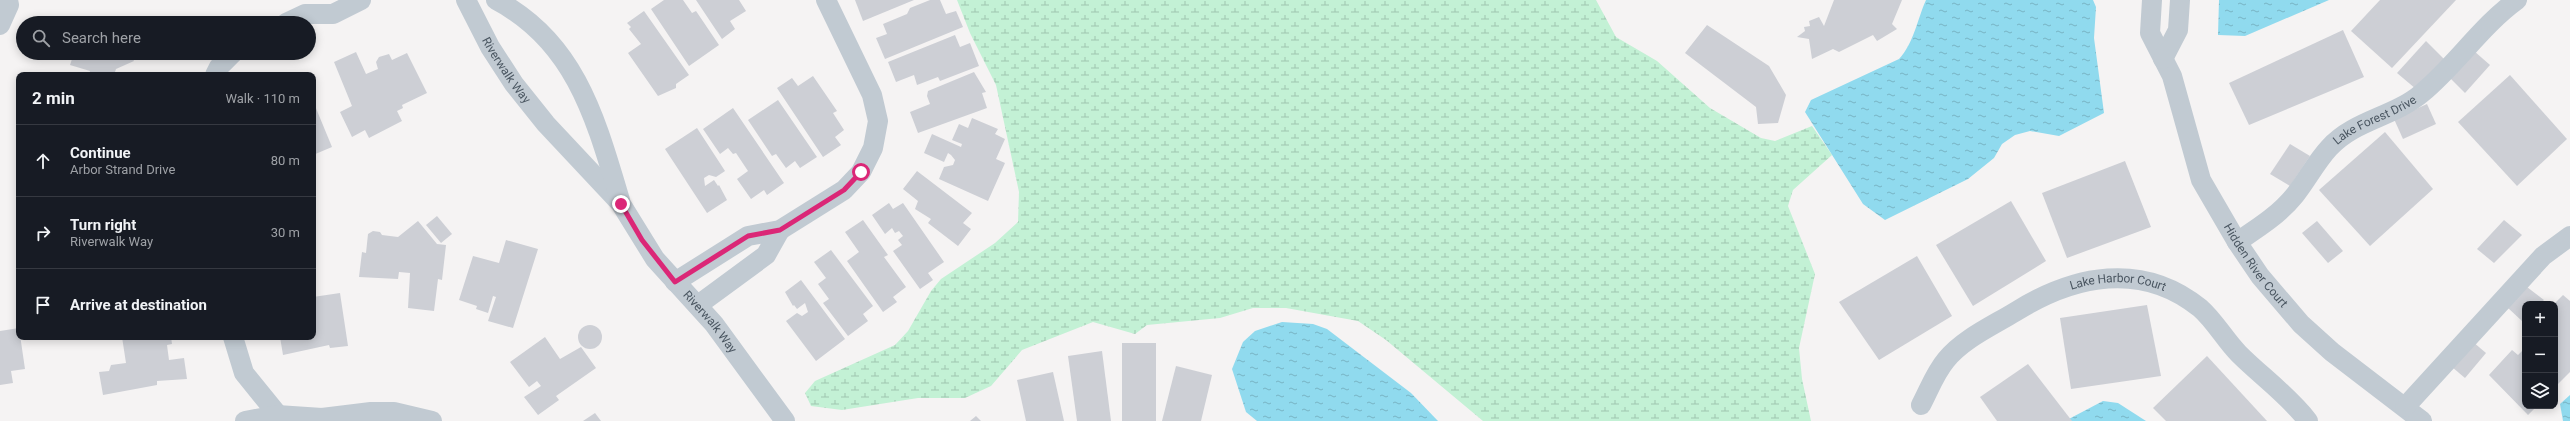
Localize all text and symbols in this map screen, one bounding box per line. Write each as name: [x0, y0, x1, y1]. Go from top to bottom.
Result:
search box: [16, 16, 316, 60]
icon: search: [30, 27, 52, 49]
text: Search here: [62, 29, 141, 47]
street label: Riverwalk Way: [479, 35, 534, 106]
text: 2 min: [32, 88, 75, 108]
text: Walk · 110 m: [225, 91, 300, 106]
street label: Lake Forest Drive: [2330, 93, 2419, 148]
text: Continue: [70, 144, 131, 162]
icon: ahead: [32, 150, 54, 172]
text: 80 m: [271, 153, 300, 168]
text: Arbor Strand Drive: [70, 162, 175, 177]
route start: [852, 163, 870, 181]
route end: [612, 195, 630, 213]
text: Turn right: [70, 216, 136, 234]
street label: Hidden River Court: [2221, 221, 2291, 310]
icon: right: [32, 222, 54, 244]
text: 30 m: [271, 225, 300, 240]
text: Riverwalk Way: [70, 234, 153, 249]
street label: Lake Harbor Court: [2068, 271, 2168, 294]
street label: Riverwalk Way: [680, 288, 740, 356]
icon: arrive: [32, 294, 54, 316]
text: Arrive at destination: [70, 296, 207, 314]
map controls: [2522, 301, 2558, 409]
button: +: [2522, 301, 2558, 337]
button: −: [2522, 337, 2558, 373]
button: layers: [2522, 373, 2558, 409]

